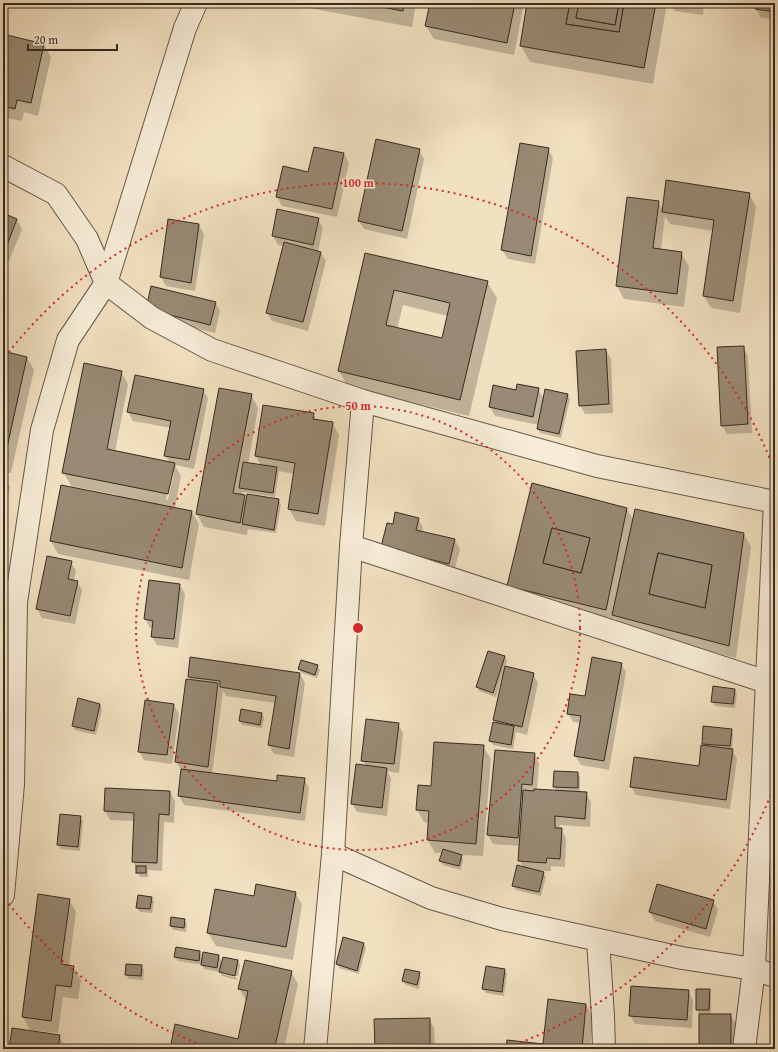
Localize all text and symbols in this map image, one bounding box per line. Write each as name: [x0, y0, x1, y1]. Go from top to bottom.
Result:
scale bar: [28, 26, 117, 52]
text: 20 m: [34, 31, 58, 48]
text: 100 m: [342, 174, 375, 191]
text: 50 m: [345, 397, 371, 414]
centre of rings: [351, 621, 365, 635]

